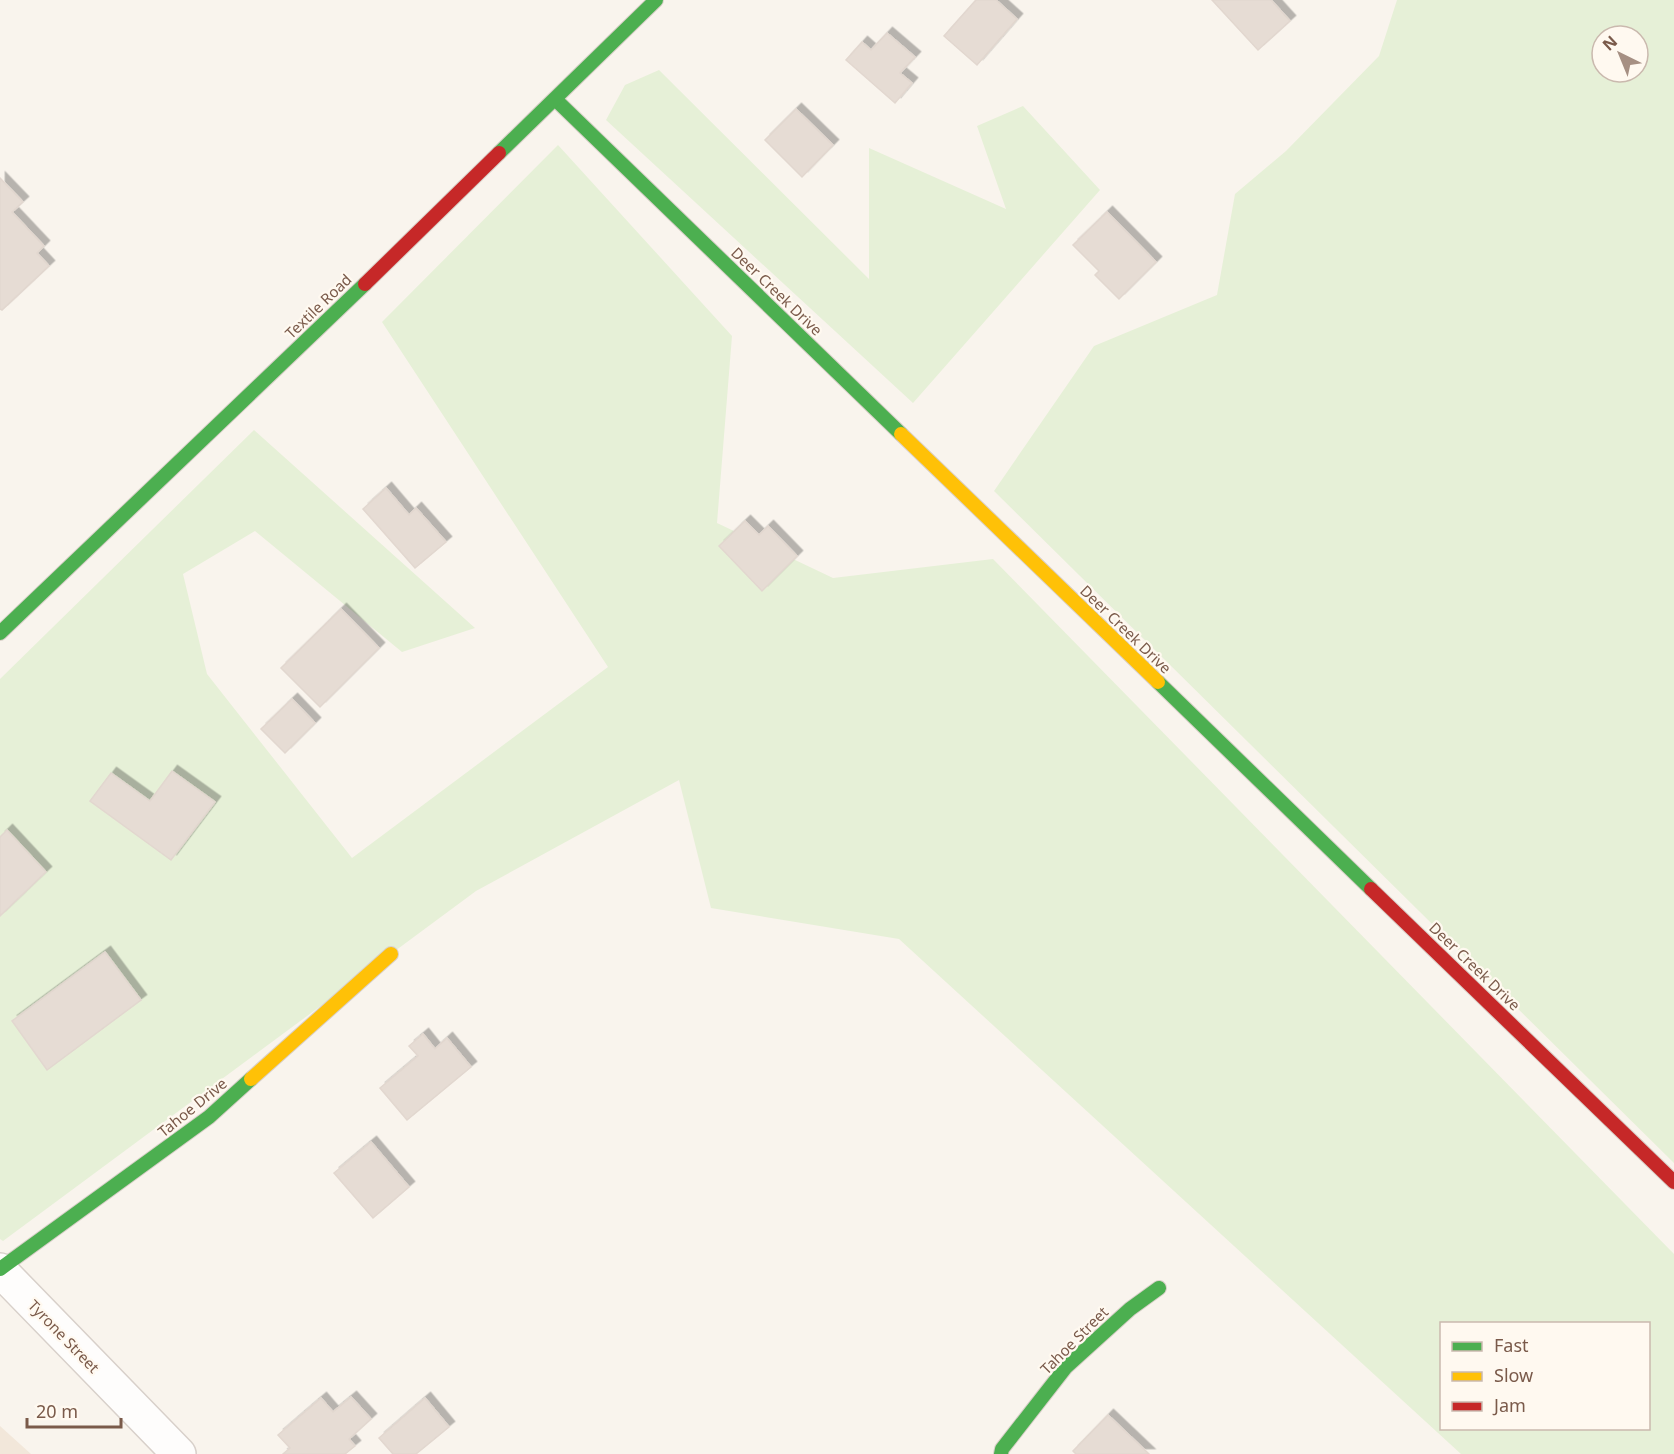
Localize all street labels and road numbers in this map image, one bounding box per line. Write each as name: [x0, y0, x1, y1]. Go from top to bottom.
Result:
street label: Deer Creek Drive: [727, 242, 827, 340]
street label: Textile Road: [280, 269, 356, 343]
street label: Deer Creek Drive: [1076, 580, 1176, 678]
street label: Deer Creek Drive: [1425, 917, 1525, 1015]
street label: Tahoe Drive: [153, 1073, 231, 1141]
street label: Tyrone Street: [24, 1295, 104, 1377]
street label: Tahoe Street: [1036, 1301, 1113, 1378]

